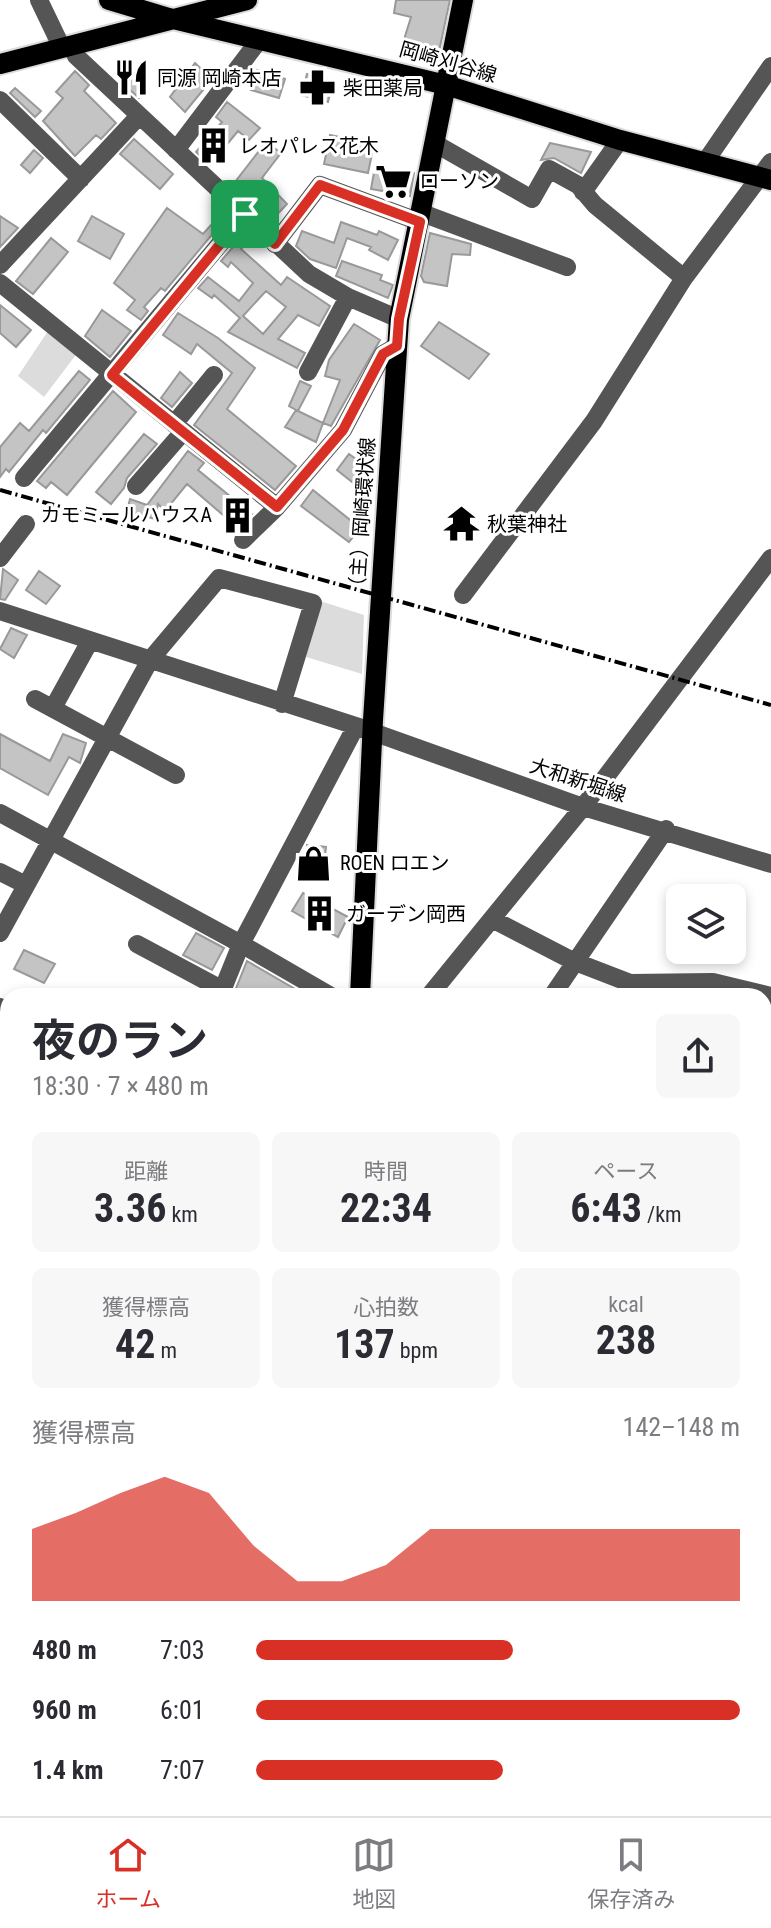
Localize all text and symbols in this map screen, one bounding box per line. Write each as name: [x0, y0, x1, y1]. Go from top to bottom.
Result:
street label: 岡崎刈谷線: [397, 37, 499, 87]
restaurant icon: 同源 岡崎本店: [112, 59, 150, 97]
place label: 同源 岡崎本店: [157, 66, 282, 90]
pharmacy icon: 柴田薬局: [298, 69, 336, 107]
place label: 柴田薬局: [343, 76, 423, 100]
building icon: レオパレス花木: [194, 127, 232, 165]
place label: レオパレス花木: [239, 134, 379, 158]
supermarket icon: ローソン: [374, 162, 412, 200]
place label: ローソン: [419, 169, 499, 193]
pin: [211, 180, 279, 248]
icon: arrive: [223, 192, 267, 236]
street label: （主）岡崎環状線: [344, 436, 380, 598]
building icon: カモミールハウスA: [219, 496, 257, 534]
place label: カモミールハウスA: [40, 503, 212, 527]
temple icon: 秋葉神社: [442, 505, 480, 543]
place label: 秋葉神社: [487, 512, 567, 536]
street label: 大和新堀線: [527, 753, 629, 807]
shop icon: ROEN ロエン: [295, 844, 333, 882]
place label: ROEN ロエン: [340, 851, 450, 875]
map controls: [666, 884, 746, 964]
button: layers: [666, 884, 746, 964]
building icon: ガーデン岡西: [301, 895, 339, 933]
place label: ガーデン岡西: [346, 902, 466, 926]
button: share: [656, 1014, 740, 1098]
text: 夜のラン: [32, 1015, 208, 1067]
text: 18:30 · 7 × 480 m: [32, 1071, 209, 1101]
text: 距離: [124, 1159, 168, 1184]
text: 時間: [364, 1159, 408, 1184]
text: ペース: [594, 1159, 658, 1184]
text: 3.36: [94, 1185, 166, 1232]
text: 22:34: [340, 1185, 432, 1232]
text: 6:43: [570, 1185, 642, 1232]
text: km: [166, 1202, 198, 1227]
text: /km: [642, 1202, 682, 1227]
text: kcal: [608, 1292, 644, 1317]
text: 獲得標高: [102, 1295, 190, 1320]
text: 心拍数: [353, 1295, 419, 1320]
text: 238: [596, 1317, 656, 1364]
text: 42: [115, 1321, 155, 1368]
text: 137: [334, 1321, 395, 1368]
text: m: [155, 1338, 177, 1363]
text: bpm: [395, 1338, 438, 1363]
text: 142–148 m: [623, 1412, 740, 1442]
text: 獲得標高: [32, 1418, 136, 1448]
text: 480 m: [32, 1635, 97, 1665]
text: 7:03: [160, 1635, 205, 1665]
text: 960 m: [32, 1695, 97, 1725]
text: 6:01: [160, 1695, 205, 1725]
text: 1.4 km: [32, 1755, 104, 1785]
text: 7:07: [160, 1755, 205, 1785]
tab: ホーム: [96, 1833, 161, 1913]
tab: 地図: [352, 1833, 396, 1913]
tab: 保存済み: [587, 1833, 675, 1913]

